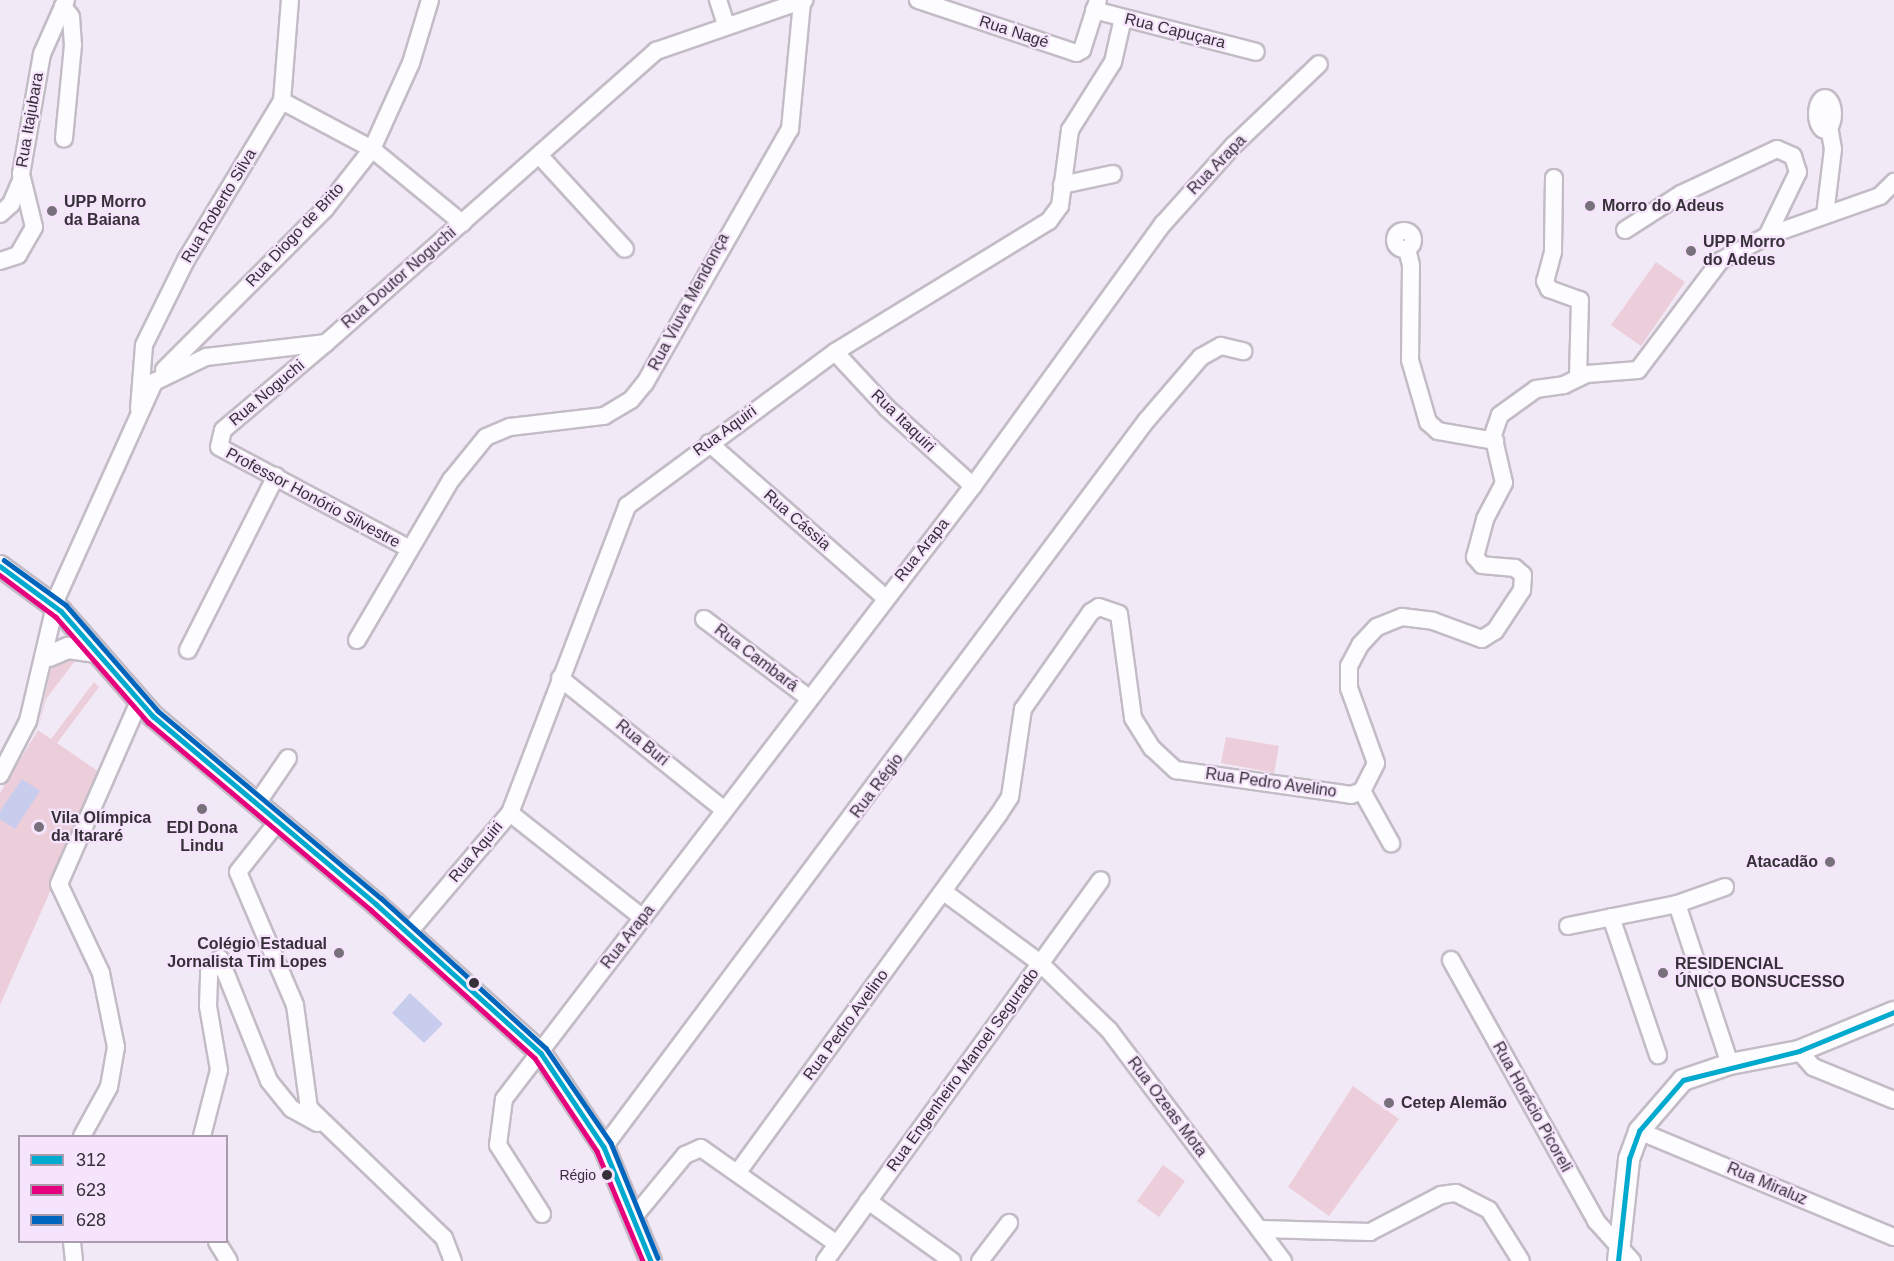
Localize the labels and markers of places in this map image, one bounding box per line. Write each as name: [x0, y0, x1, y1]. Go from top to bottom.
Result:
place label: UPP Morro da Baiana: [64, 192, 147, 230]
place label: Morro do Adeus: [1602, 196, 1725, 216]
marker: Morro do Adeus: [1583, 199, 1597, 213]
marker: UPP Morro da Baiana: [45, 204, 59, 218]
place label: UPP Morro do Adeus: [1703, 232, 1786, 270]
marker: UPP Morro do Adeus: [1684, 244, 1698, 258]
marker: EDI Dona Lindu: [195, 802, 209, 816]
place label: Vila Olímpica da Itararé: [51, 808, 151, 846]
place label: EDI Dona Lindu: [166, 818, 238, 856]
marker: Vila Olímpica da Itararé: [32, 820, 46, 834]
place label: Atacadão: [1746, 852, 1818, 872]
marker: Atacadão: [1823, 855, 1837, 869]
place label: Colégio Estadual Jornalista Tim Lopes: [167, 934, 327, 972]
marker: Colégio Estadual Jornalista Tim Lopes: [332, 946, 346, 960]
place label: RESIDENCIAL ÚNICO BONSUCESSO: [1675, 954, 1845, 992]
marker: RESIDENCIAL ÚNICO BONSUCESSO: [1656, 966, 1670, 980]
unlabelled marker: [468, 977, 480, 989]
place label: Cetep Alemão: [1401, 1093, 1508, 1113]
marker: Cetep Alemão: [1382, 1096, 1396, 1110]
place label: Régio: [559, 1167, 596, 1183]
marker: Régio: [601, 1169, 613, 1181]

